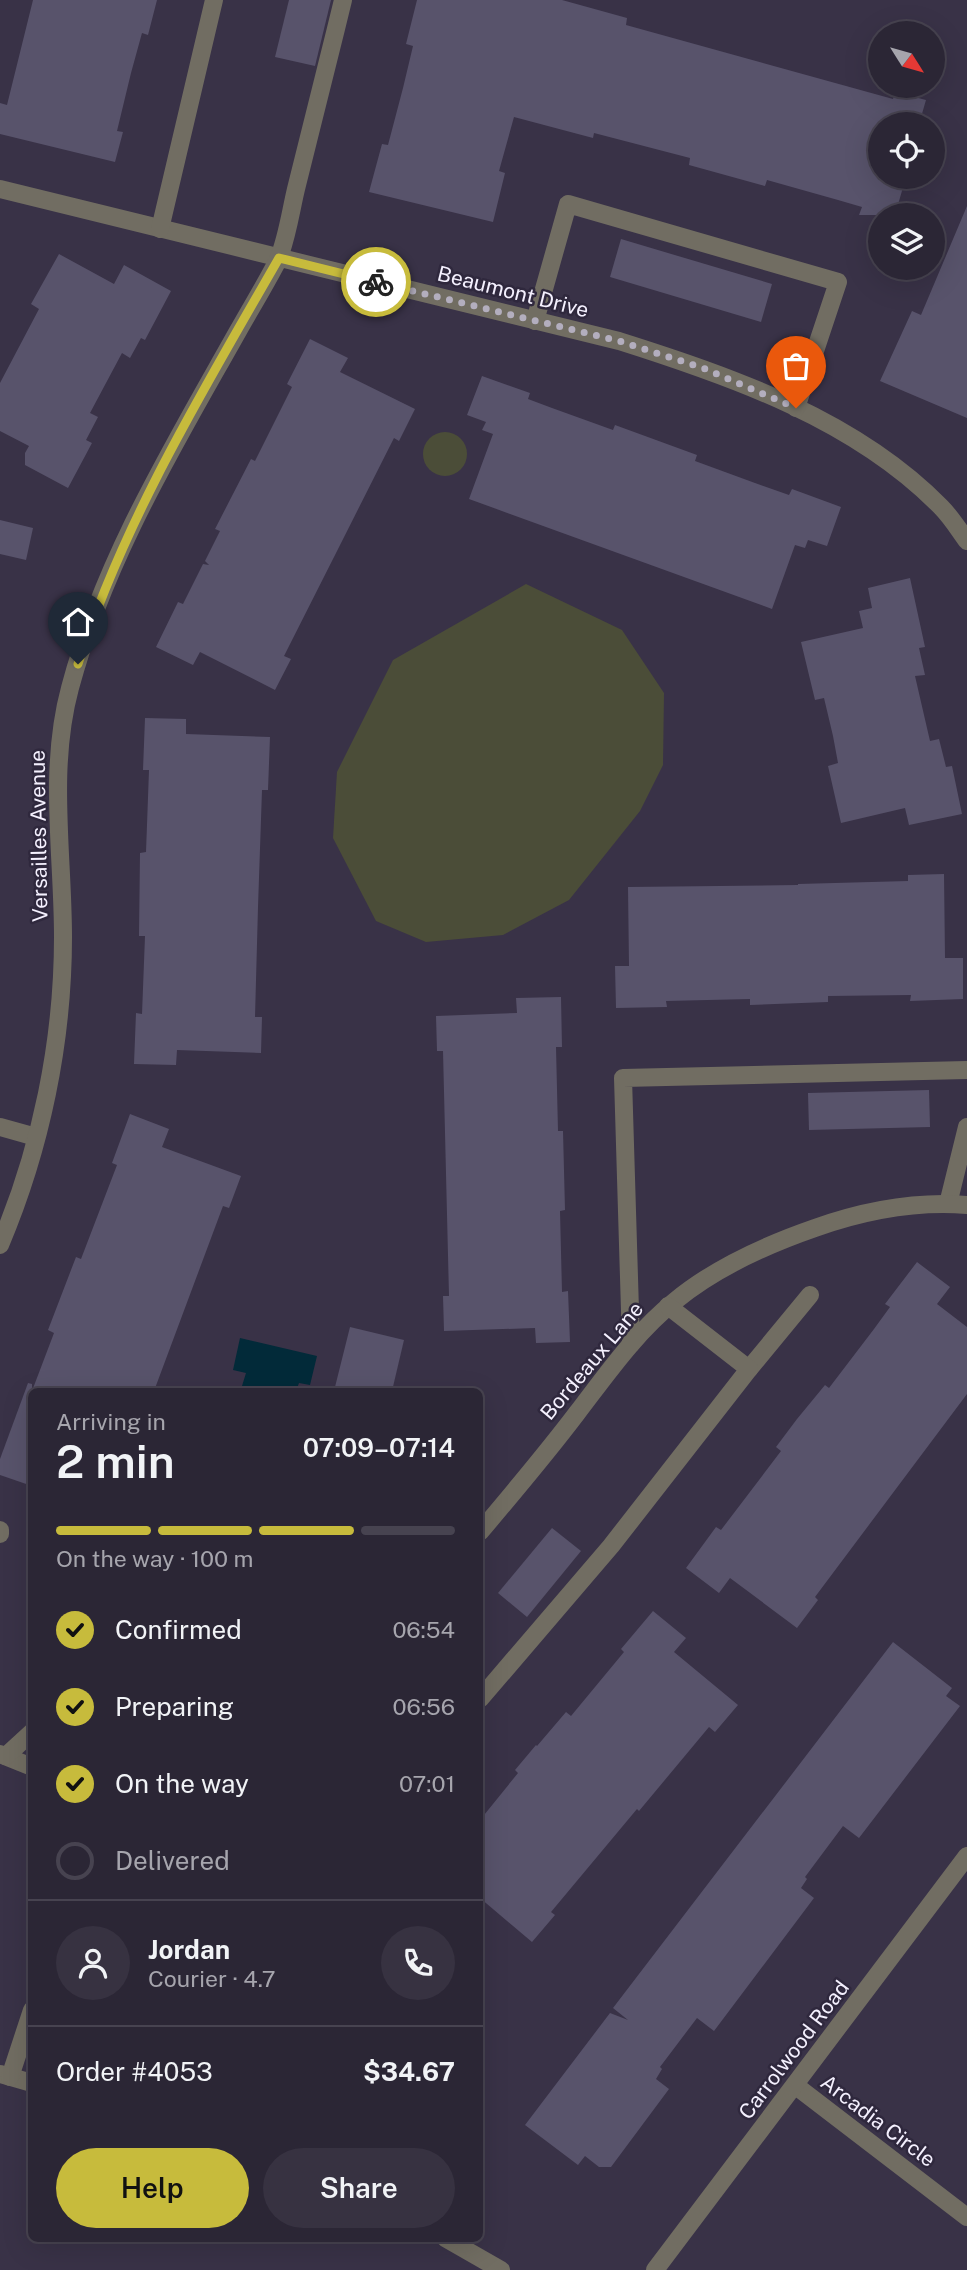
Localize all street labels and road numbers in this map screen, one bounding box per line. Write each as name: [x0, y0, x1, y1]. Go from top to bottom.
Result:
street label: Beaumont Drive: [435, 261, 591, 322]
street label: Versailles Avenue: [24, 750, 53, 922]
street label: Bordeaux Lane: [535, 1297, 648, 1425]
street label: Carrolwood Road: [733, 1975, 854, 2124]
street label: Arcadia Circle: [816, 2069, 941, 2172]

